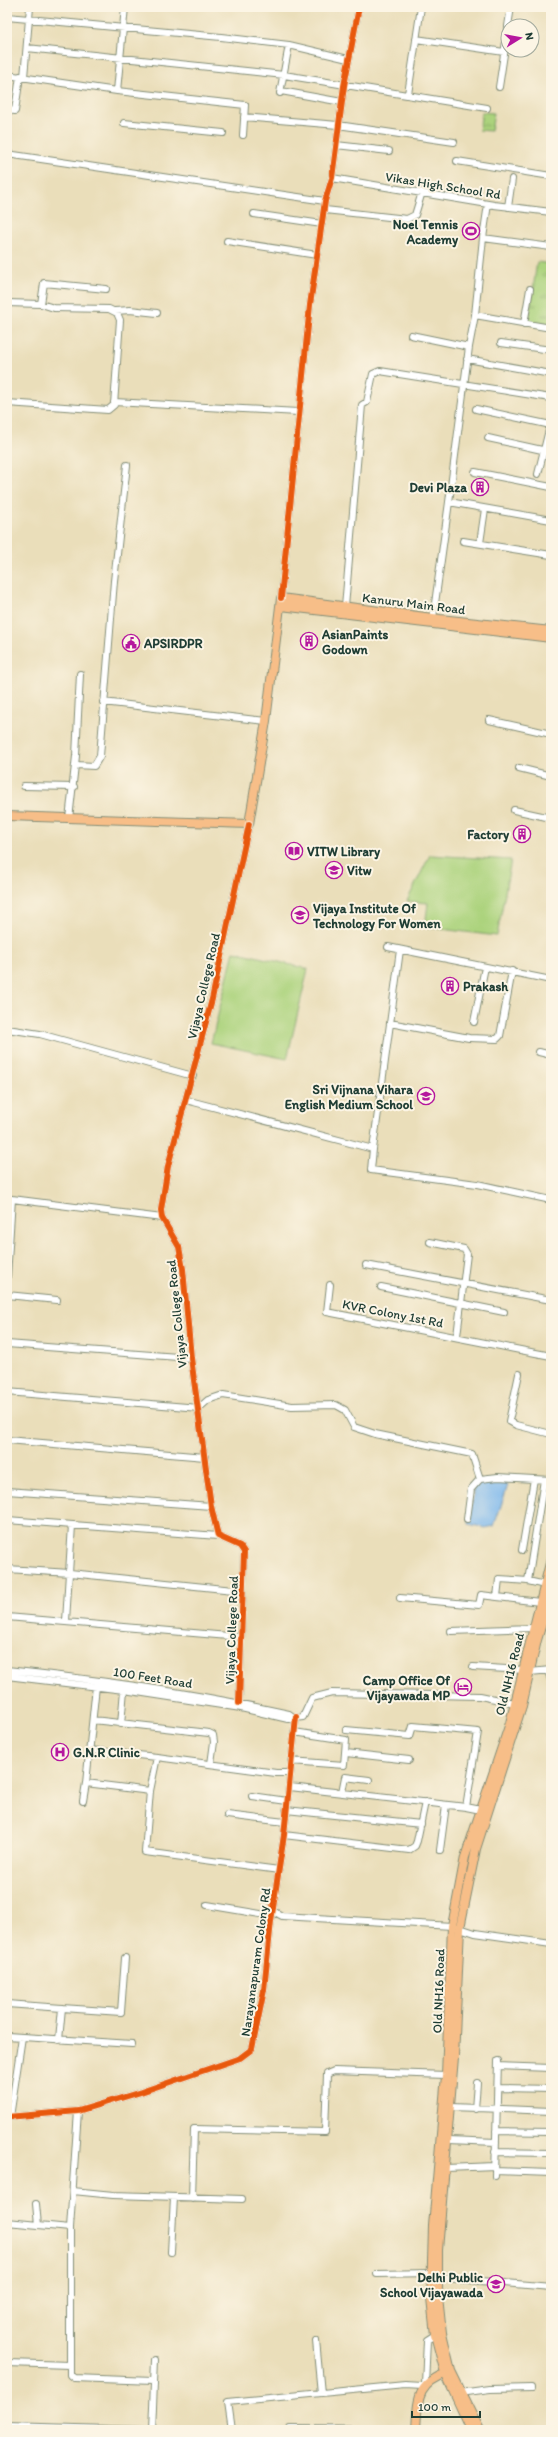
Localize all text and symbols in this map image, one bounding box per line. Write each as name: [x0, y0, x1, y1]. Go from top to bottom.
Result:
north arrow: [500, 18, 540, 58]
text: N: [522, 31, 536, 41]
street label: Vikas High School Rd: [384, 169, 502, 202]
place label: Noel Tennis Academy: [393, 217, 459, 248]
sports icon: Noel Tennis Academy: [461, 221, 481, 241]
building icon: Devi Plaza: [470, 477, 490, 497]
place label: Devi Plaza: [409, 480, 467, 495]
street label: Kanuru Main Road: [362, 590, 466, 617]
place label: AsianPaints Godown: [321, 627, 389, 657]
building icon: AsianPaints Godown: [299, 631, 319, 651]
public building icon: APSIRDPR: [121, 633, 141, 653]
place label: APSIRDPR: [143, 636, 202, 651]
building icon: Factory: [512, 824, 532, 844]
place label: Factory: [467, 827, 510, 843]
library icon: VITW Library: [284, 841, 304, 861]
place label: VITW Library: [307, 844, 381, 860]
school or university icon: Vitw: [324, 860, 344, 880]
place label: Vitw: [347, 863, 372, 878]
place label: Vijaya Institute Of Technology For Women: [312, 901, 441, 932]
school or university icon: Vijaya Institute Of Technology For Women: [290, 905, 310, 925]
street label: Vijaya College Road: [184, 932, 223, 1041]
building icon: Prakash: [440, 976, 460, 996]
place label: Prakash: [463, 979, 509, 994]
place label: Sri Vijnana Vihara English Medium School: [285, 1082, 413, 1113]
school or university icon: Sri Vijnana Vihara English Medium School: [416, 1086, 436, 1106]
street label: Vijaya College Road: [163, 1259, 190, 1369]
street label: KVR Colony 1st Rd: [341, 1296, 445, 1331]
street label: Vijaya College Road: [222, 1575, 241, 1685]
street label: Old NH16 Road: [492, 1631, 527, 1717]
street label: 100 Feet Road: [112, 1664, 194, 1691]
place label: Camp Office Of Vijayawada MP: [363, 1673, 451, 1704]
hotel icon: Camp Office Of Vijayawada MP: [453, 1677, 473, 1697]
hospital icon: G.N.R Clinic: [50, 1742, 70, 1762]
place label: G.N.R Clinic: [73, 1745, 140, 1760]
street label: Narayanapuram Colony Rd: [238, 1887, 273, 2037]
street label: Old NH16 Road: [430, 1948, 447, 2034]
place label: Delhi Public School Vijayawada: [380, 2270, 483, 2301]
school or university icon: Delhi Public School Vijayawada: [486, 2274, 506, 2294]
scale bar: [412, 2393, 480, 2419]
text: 100 m: [418, 2400, 451, 2414]

